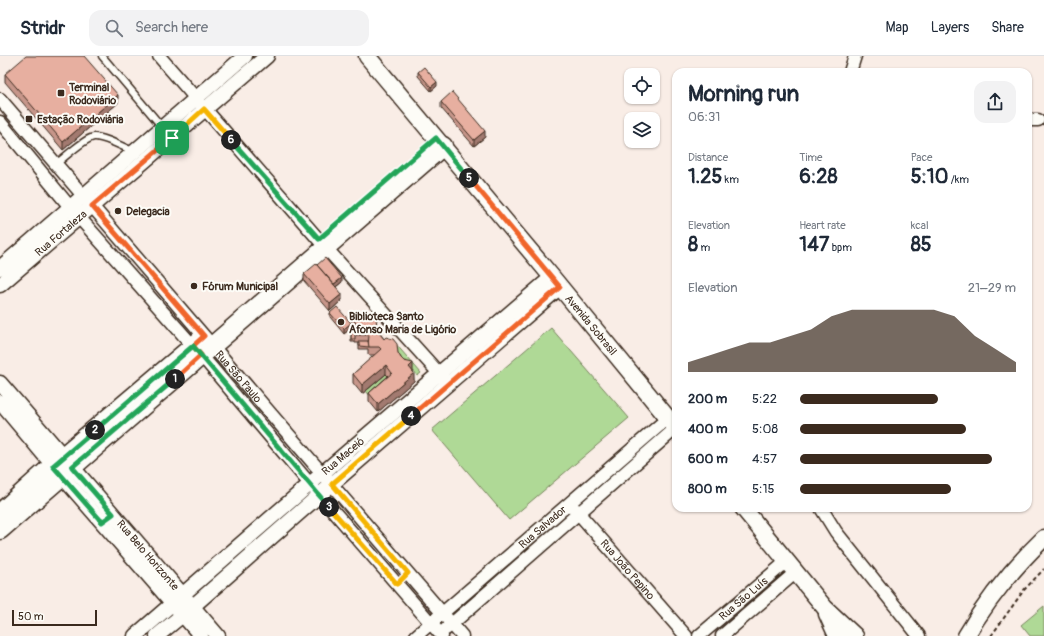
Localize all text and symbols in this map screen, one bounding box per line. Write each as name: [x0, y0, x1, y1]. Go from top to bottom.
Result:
search box: [89, 10, 369, 46]
text: Stridr: [20, 16, 65, 40]
icon: search: [103, 17, 125, 39]
text: Search here: [135, 18, 208, 37]
text: Map: [886, 19, 909, 36]
text: Layers: [931, 19, 969, 36]
text: Share: [991, 19, 1024, 36]
map controls: [624, 68, 660, 148]
button: locate: [624, 68, 660, 104]
text: Morning run: [688, 80, 799, 108]
place label: Terminal Rodoviário: [68, 81, 116, 107]
button: share: [974, 81, 1016, 123]
marker: Terminal Rodoviário: [56, 88, 66, 98]
text: 06:31: [688, 109, 720, 125]
button: layers: [624, 112, 660, 148]
place label: Estação Rodoviária: [37, 113, 123, 126]
marker: Estação Rodoviária: [24, 114, 34, 124]
pin: [155, 121, 189, 155]
icon: arrive: [161, 127, 183, 149]
pin: 6: [221, 130, 241, 150]
text: 6: [228, 133, 234, 146]
text: Distance: [688, 151, 728, 164]
text: Time: [799, 151, 822, 164]
text: Pace: [911, 151, 932, 164]
text: 1.25: [688, 164, 722, 189]
text: 6:28: [799, 164, 838, 189]
text: 5:10: [911, 164, 948, 189]
pin: 5: [459, 168, 479, 188]
text: 5: [466, 171, 472, 184]
text: km: [722, 173, 739, 186]
text: /km: [948, 173, 969, 186]
place label: Delegacia: [126, 205, 170, 218]
marker: Delegacia: [113, 206, 123, 216]
street label: Rua Fortaleza: [32, 207, 89, 259]
text: Elevation: [688, 219, 730, 232]
text: Heart rate: [799, 219, 846, 232]
text: kcal: [911, 219, 929, 232]
text: 8: [688, 232, 698, 257]
text: 147: [799, 232, 829, 257]
text: 85: [911, 232, 932, 257]
text: m: [698, 241, 710, 254]
text: bpm: [829, 241, 852, 254]
place label: Fórum Municipal: [202, 280, 278, 293]
text: Elevation: [688, 280, 738, 296]
text: 21–29 m: [968, 280, 1016, 296]
marker: Fórum Municipal: [189, 281, 199, 291]
street label: Avenida Sobrasil: [563, 292, 620, 358]
place label: Biblioteca Santo Afonso Maria de Ligório: [349, 310, 456, 336]
marker: Biblioteca Santo Afonso Maria de Ligório: [336, 317, 346, 327]
street label: Rua São Paulo: [213, 348, 265, 405]
pin: 1: [165, 369, 185, 389]
text: 1: [173, 372, 177, 385]
text: 200 m: [688, 391, 727, 407]
text: 5:22: [752, 391, 777, 407]
pin: 4: [401, 406, 421, 426]
text: 4: [408, 409, 414, 422]
pin: 2: [85, 420, 105, 440]
text: 400 m: [688, 421, 728, 437]
text: 5:08: [752, 421, 778, 437]
text: 2: [92, 423, 98, 436]
street label: Rua Maceió: [319, 434, 367, 478]
text: 600 m: [688, 451, 728, 467]
text: 4:57: [752, 451, 777, 467]
text: 800 m: [688, 481, 727, 497]
text: 5:15: [752, 481, 775, 497]
pin: 3: [319, 497, 339, 517]
text: 3: [326, 500, 332, 513]
street label: Rua Salvador: [516, 503, 569, 551]
street label: Rua Belo Horizonte: [114, 517, 182, 593]
street label: Rua João Pepino: [598, 537, 658, 602]
street label: Rua São Luís: [716, 574, 770, 623]
scale bar: [12, 608, 97, 627]
text: 50 m: [18, 610, 44, 623]

